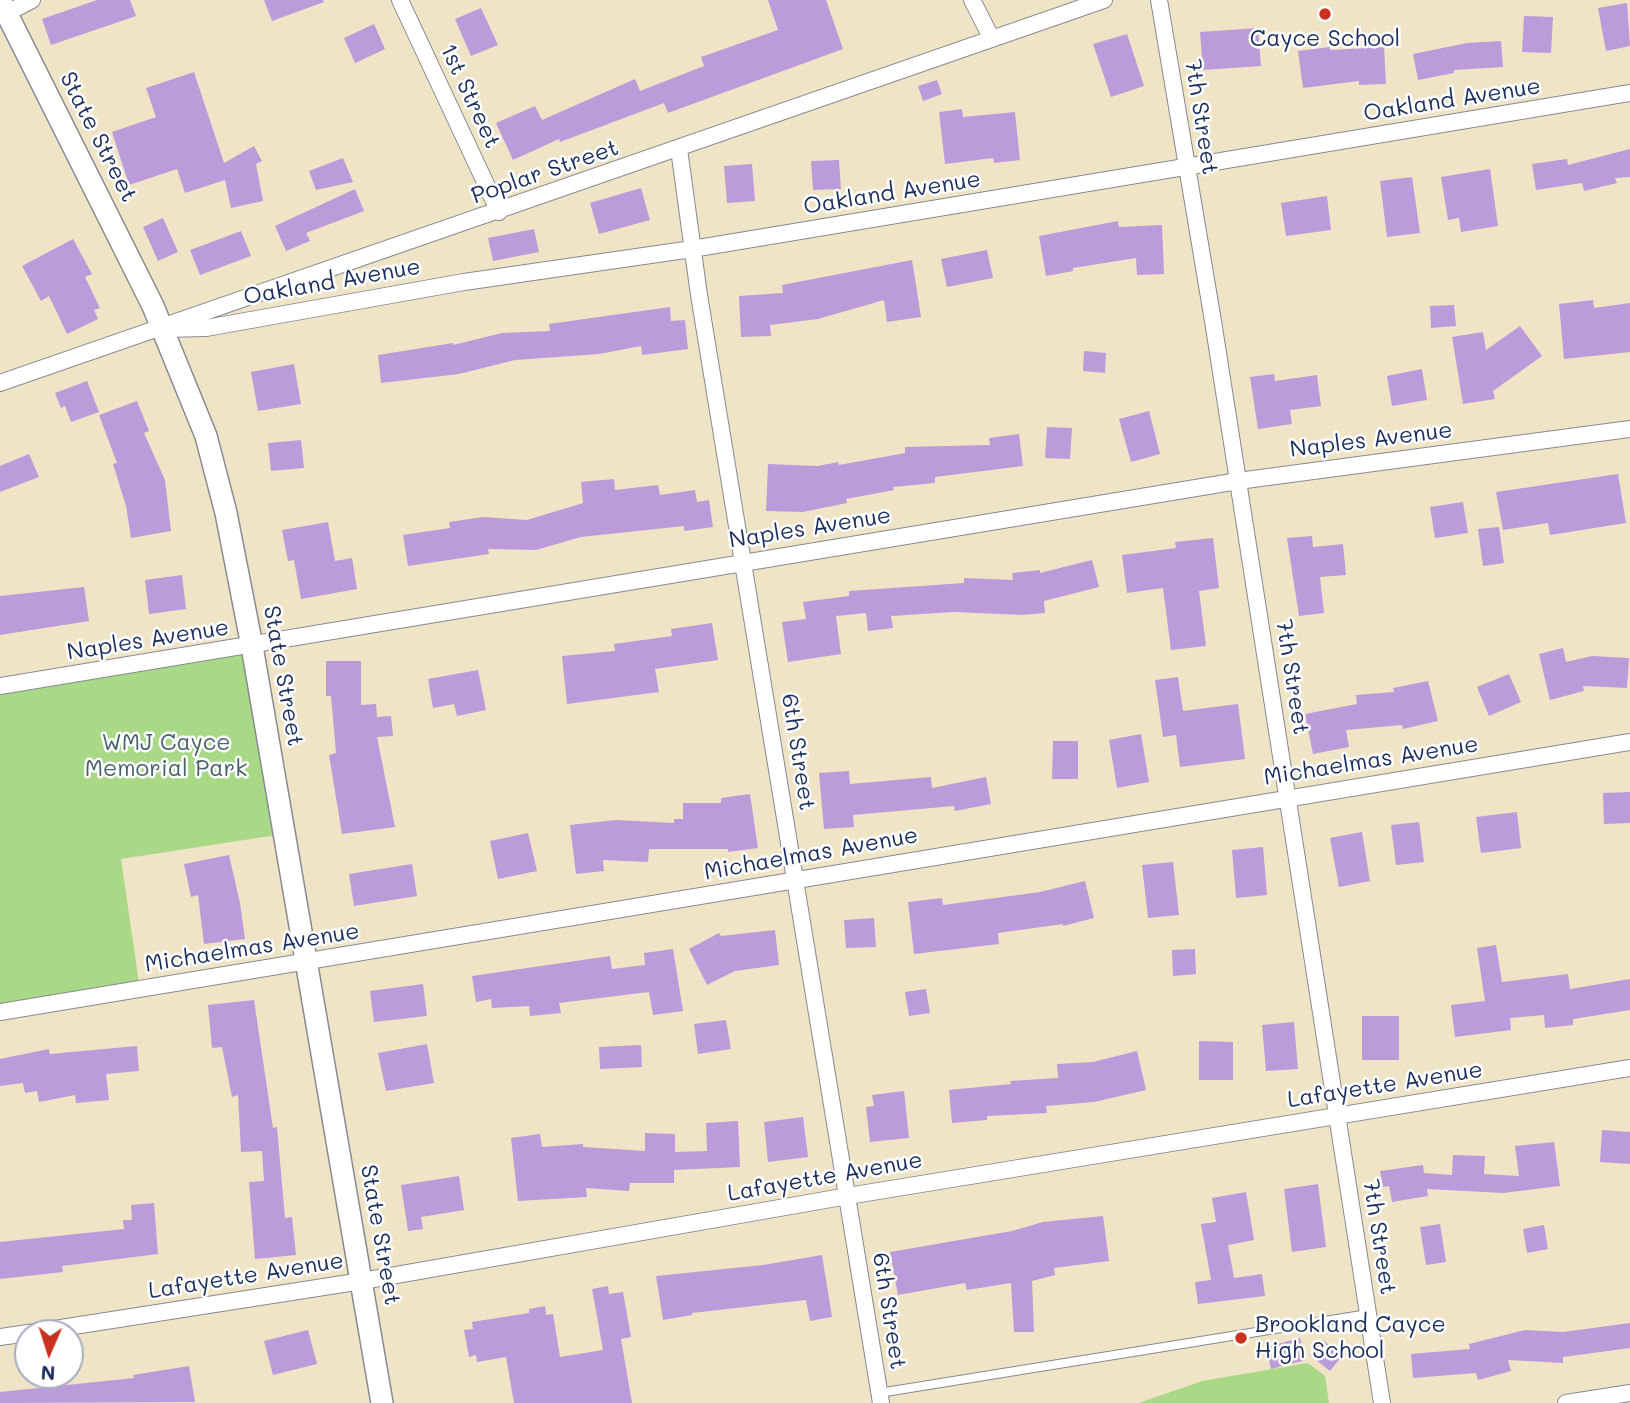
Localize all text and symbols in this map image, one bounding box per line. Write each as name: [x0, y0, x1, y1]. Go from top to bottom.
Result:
marker: Cayce School: [1317, 6, 1333, 22]
place label: Cayce School: [1250, 25, 1400, 53]
street label: 1st Street: [434, 39, 506, 153]
street label: 7th Street: [1178, 57, 1224, 177]
street label: State Street: [53, 67, 143, 207]
street label: Oakland Avenue: [1361, 72, 1543, 128]
street label: Poplar Street: [468, 134, 622, 210]
street label: Oakland Avenue: [801, 165, 983, 221]
street label: Oakland Avenue: [241, 253, 423, 311]
street label: Naples Avenue: [1288, 416, 1454, 464]
street label: Naples Avenue: [727, 502, 893, 554]
street label: State Street: [257, 604, 309, 748]
street label: Naples Avenue: [65, 614, 231, 666]
street label: 7th Street: [1269, 617, 1315, 737]
street label: 6th Street: [775, 692, 821, 812]
park label: WMJ Cayce Memorial Park: [85, 729, 247, 783]
street label: Michaelmas Avenue: [1262, 730, 1480, 792]
street label: Michaelmas Avenue: [702, 822, 920, 886]
street label: Michaelmas Avenue: [143, 917, 361, 979]
street label: Lafayette Avenue: [1285, 1056, 1485, 1114]
street label: Lafayette Avenue: [725, 1146, 925, 1208]
street label: State Street: [354, 1163, 406, 1307]
street label: 7th Street: [1356, 1177, 1402, 1297]
street label: Lafayette Avenue: [146, 1247, 346, 1305]
street label: 6th Street: [866, 1251, 912, 1371]
place label: Brookland Cayce High School: [1255, 1311, 1446, 1365]
north arrow: [14, 1319, 84, 1389]
marker: Brookland Cayce High School: [1233, 1330, 1249, 1346]
text: N: [40, 1361, 56, 1386]

